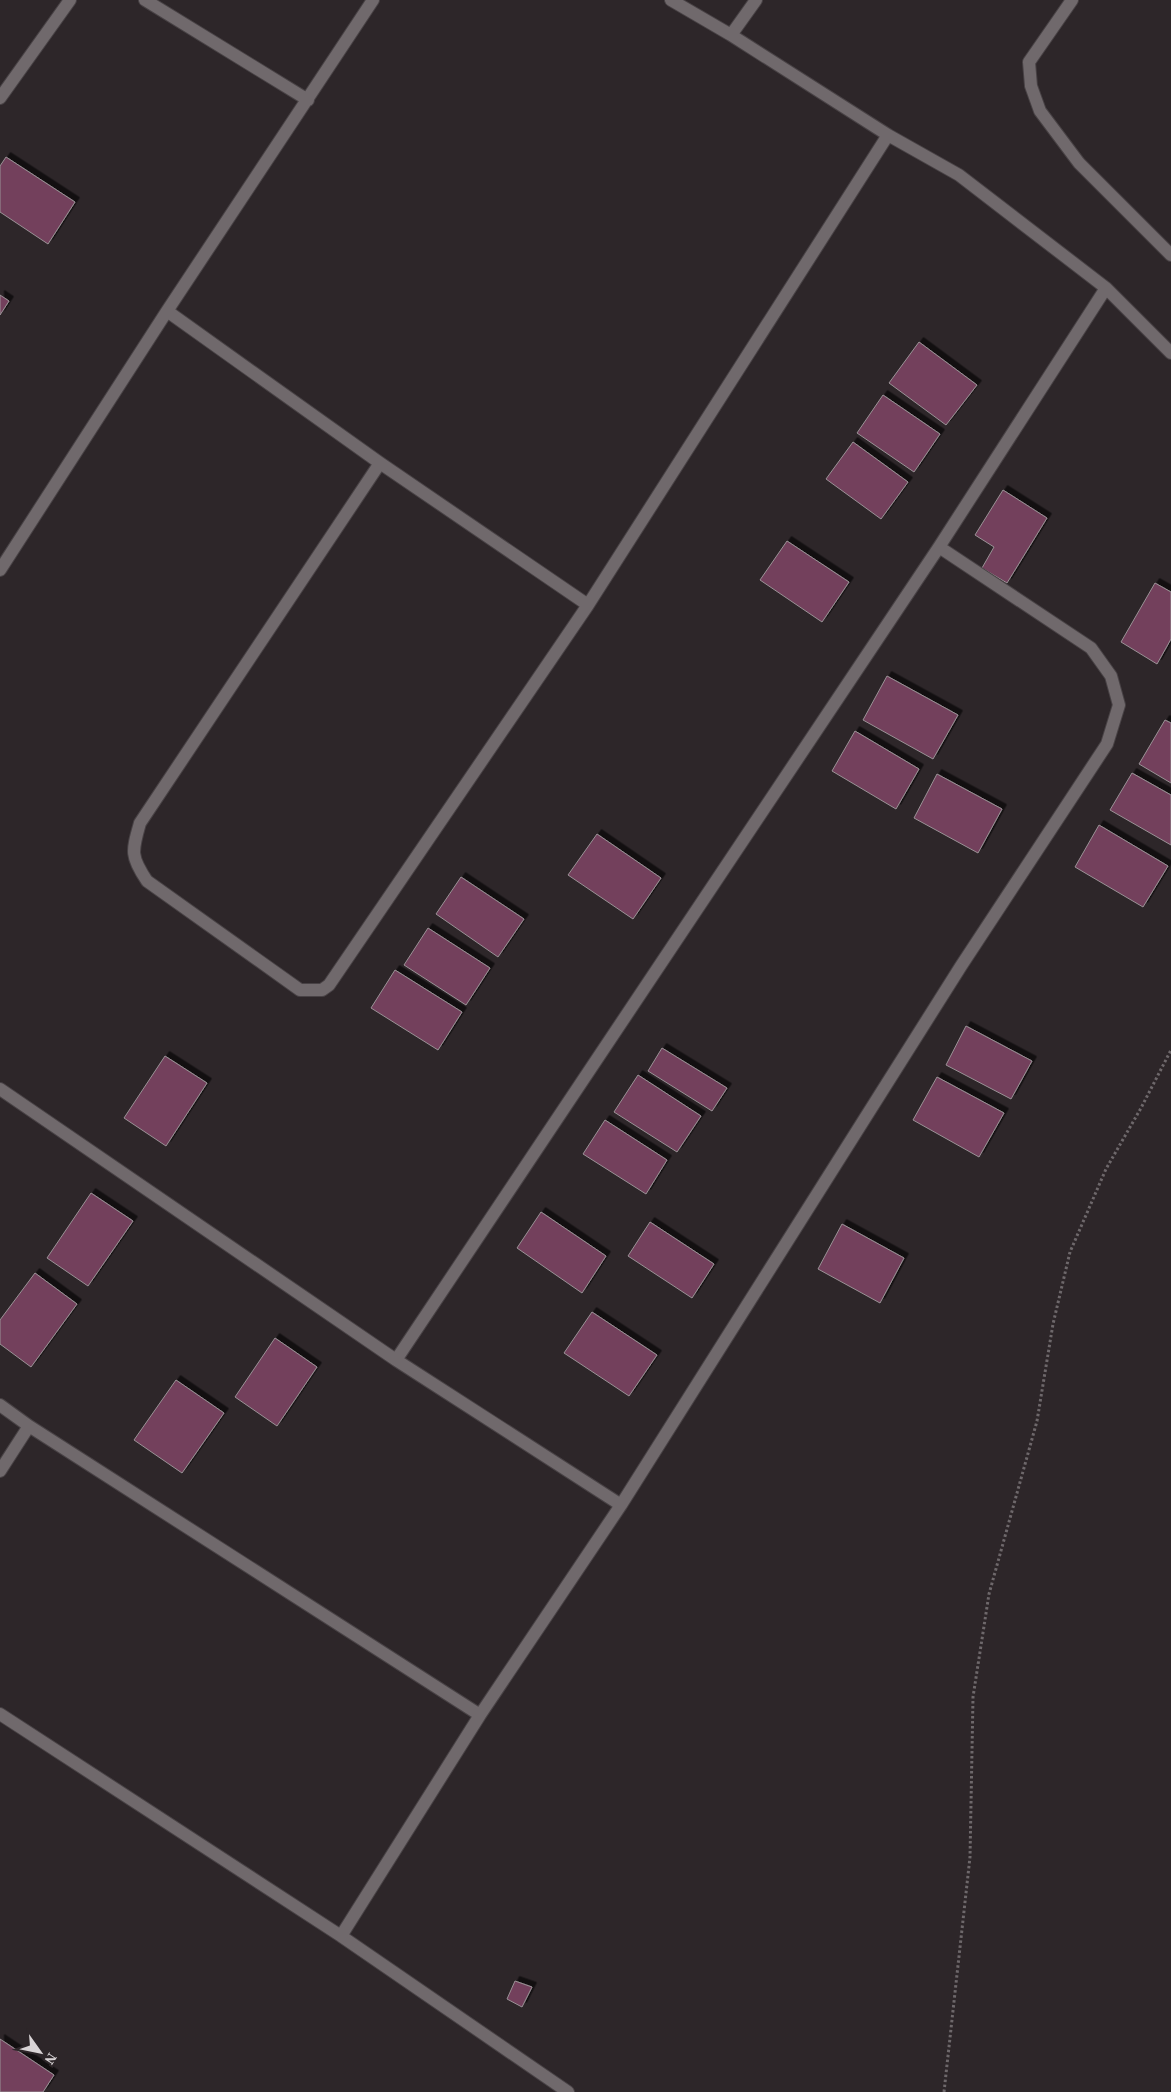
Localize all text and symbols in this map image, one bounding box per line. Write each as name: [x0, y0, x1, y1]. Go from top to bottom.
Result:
north arrow: [15, 2027, 65, 2077]
text: N: [40, 2049, 62, 2069]

